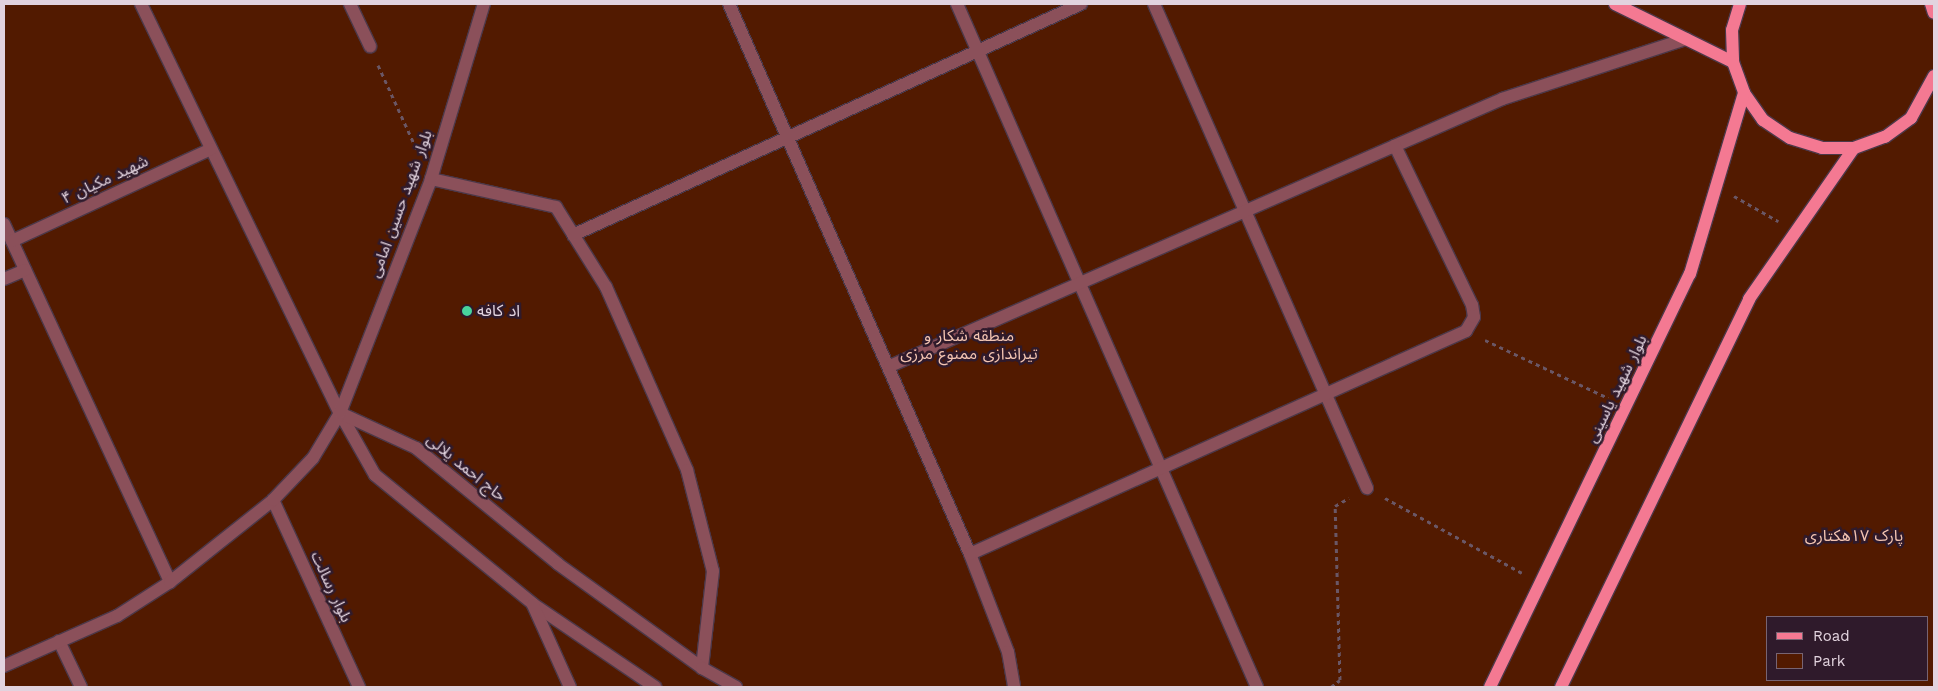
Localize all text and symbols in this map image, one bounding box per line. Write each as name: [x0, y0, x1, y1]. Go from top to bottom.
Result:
street label: بلوار شهید حسین امامی: [365, 128, 437, 280]
street label: شهید مکیان ۴: [59, 152, 151, 208]
place label: اد کافه: [477, 301, 520, 321]
marker: اد کافه: [461, 305, 473, 317]
park label: منطقه شکار و تیراندازی ممنوع مرزی: [900, 326, 1038, 364]
street label: بلوار شهید یاسینی: [1583, 332, 1651, 446]
street label: حاج احمد یلالی: [422, 430, 510, 506]
park label: پارک ۱۷هکتاری: [1805, 526, 1903, 546]
street label: بلوار رسالت: [306, 548, 356, 626]
legend: [1766, 616, 1928, 681]
text: Road: [1813, 627, 1850, 645]
text: Park: [1813, 652, 1845, 670]

